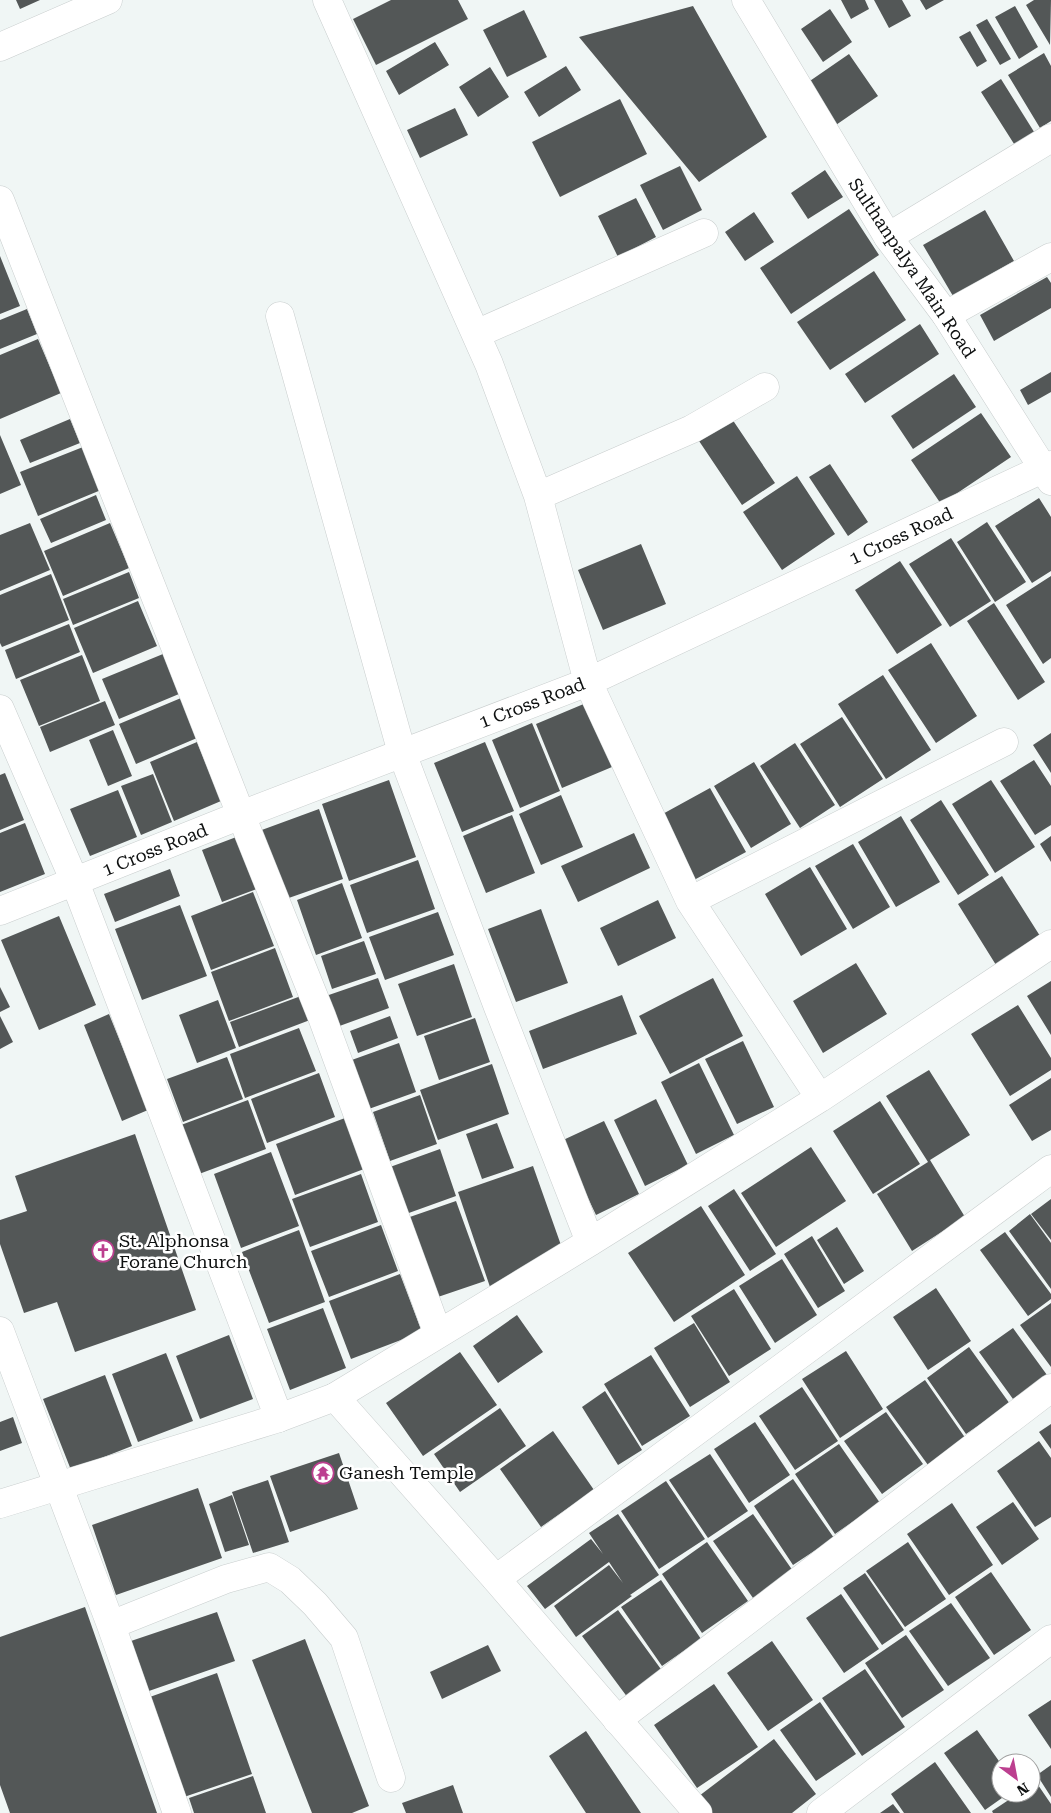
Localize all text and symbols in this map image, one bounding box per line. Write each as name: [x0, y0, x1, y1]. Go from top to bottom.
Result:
street label: Sulthanpalya Main Road: [844, 174, 981, 362]
street label: 1 Cross Road: [846, 502, 956, 569]
street label: 1 Cross Road: [476, 673, 588, 732]
street label: 1 Cross Road: [99, 819, 211, 880]
place label: St. Alphonsa Forane Church: [119, 1230, 248, 1272]
church icon: St. Alphonsa Forane Church: [91, 1239, 115, 1263]
temple icon: Ganesh Temple: [311, 1461, 335, 1485]
place label: Ganesh Temple: [339, 1462, 474, 1483]
north arrow: [991, 1753, 1041, 1803]
text: N: [1014, 1779, 1032, 1799]

